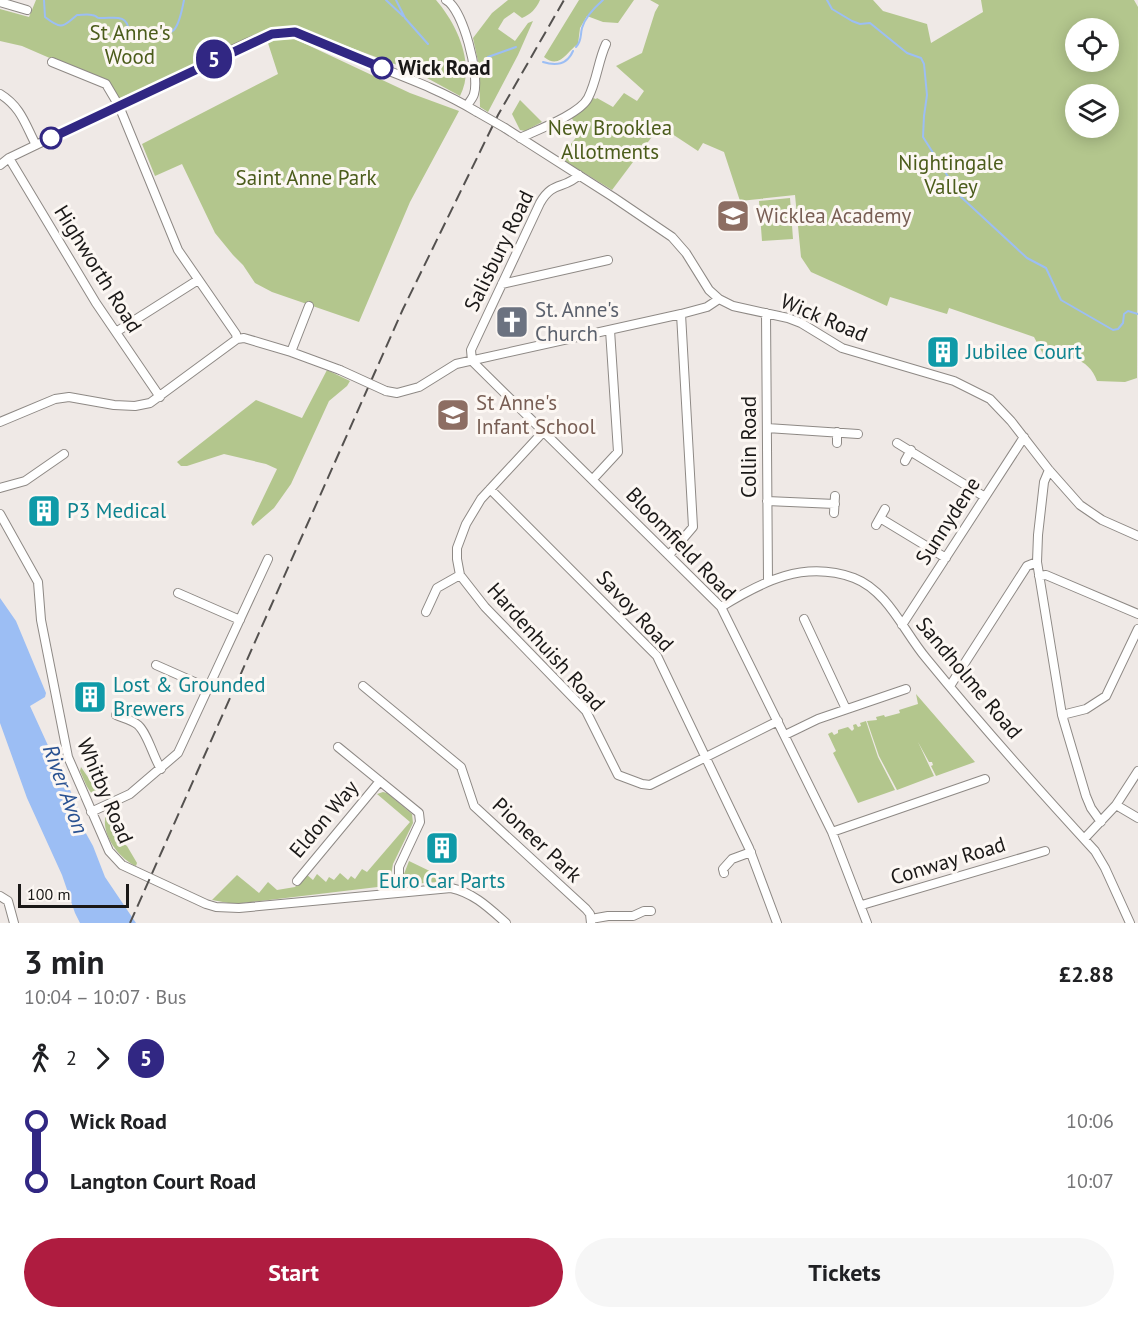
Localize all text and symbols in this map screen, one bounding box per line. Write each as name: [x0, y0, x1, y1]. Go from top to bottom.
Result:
map controls: [1065, 18, 1119, 138]
button: locate: [1065, 18, 1119, 72]
park label: St Anne's Wood: [90, 19, 171, 70]
line badge: 5: [194, 40, 234, 78]
text: 5: [208, 46, 220, 73]
place label: Wick Road: [398, 54, 490, 81]
marker: Wick Road: [371, 57, 393, 79]
button: layers: [1065, 84, 1119, 138]
park label: New Brooklea Allotments: [548, 114, 672, 165]
unlabelled marker: [40, 127, 62, 149]
park label: Nightingale Valley: [898, 149, 1004, 200]
park label: Saint Anne Park: [236, 164, 376, 191]
street label: Salisbury Road: [458, 186, 539, 316]
school or university icon: Wicklea Academy: [715, 198, 751, 234]
street label: Highworth Road: [48, 200, 148, 338]
place label: Wicklea Academy: [756, 202, 912, 229]
street label: Wick Road: [777, 287, 872, 348]
place label: St. Anne's Church: [535, 296, 619, 347]
church icon: St. Anne's Church: [494, 304, 530, 340]
building icon: Jubilee Court: [925, 334, 961, 370]
place label: Jubilee Court: [965, 338, 1082, 365]
place label: St Anne's Infant School: [476, 389, 596, 440]
street label: Collin Road: [735, 396, 762, 498]
school or university icon: St Anne's Infant School: [435, 397, 471, 433]
street label: Sunnydene: [909, 472, 986, 570]
street label: Bloomfield Road: [620, 481, 742, 606]
building icon: P3 Medical: [26, 493, 62, 529]
place label: P3 Medical: [67, 497, 166, 524]
street label: Savoy Road: [591, 564, 680, 657]
street label: Hardenhuish Road: [481, 577, 611, 717]
street label: Sandholme Road: [911, 611, 1028, 744]
place label: Lost & Grounded Brewers: [113, 671, 265, 722]
building icon: Lost & Grounded Brewers: [72, 679, 108, 715]
street label: Whitby Road: [71, 734, 140, 848]
water label: River Avon: [37, 740, 95, 838]
street label: Eldon Way: [283, 774, 364, 863]
street label: Pioneer Park: [487, 791, 588, 888]
building icon: Euro Car Parts: [424, 830, 460, 866]
street label: Conway Road: [887, 830, 1009, 891]
place label: Euro Car Parts: [379, 867, 505, 894]
scale bar: [18, 881, 129, 908]
text: 100 m: [27, 884, 70, 904]
text: 3 min: [24, 940, 105, 983]
text: £2.88: [1059, 960, 1114, 988]
text: 10:04 – 10:07 · Bus: [24, 984, 186, 1010]
icon: walk: [24, 1042, 57, 1075]
icon: forward: [86, 1042, 119, 1075]
text: 2: [66, 1045, 77, 1071]
text: 5: [140, 1045, 152, 1072]
text: Wick Road: [70, 1107, 167, 1135]
text: 10:06: [1066, 1108, 1114, 1134]
text: Langton Court Road: [70, 1167, 256, 1195]
text: 10:07: [1066, 1168, 1114, 1194]
button: Start: [24, 1238, 563, 1307]
button: Tickets: [575, 1238, 1114, 1307]

